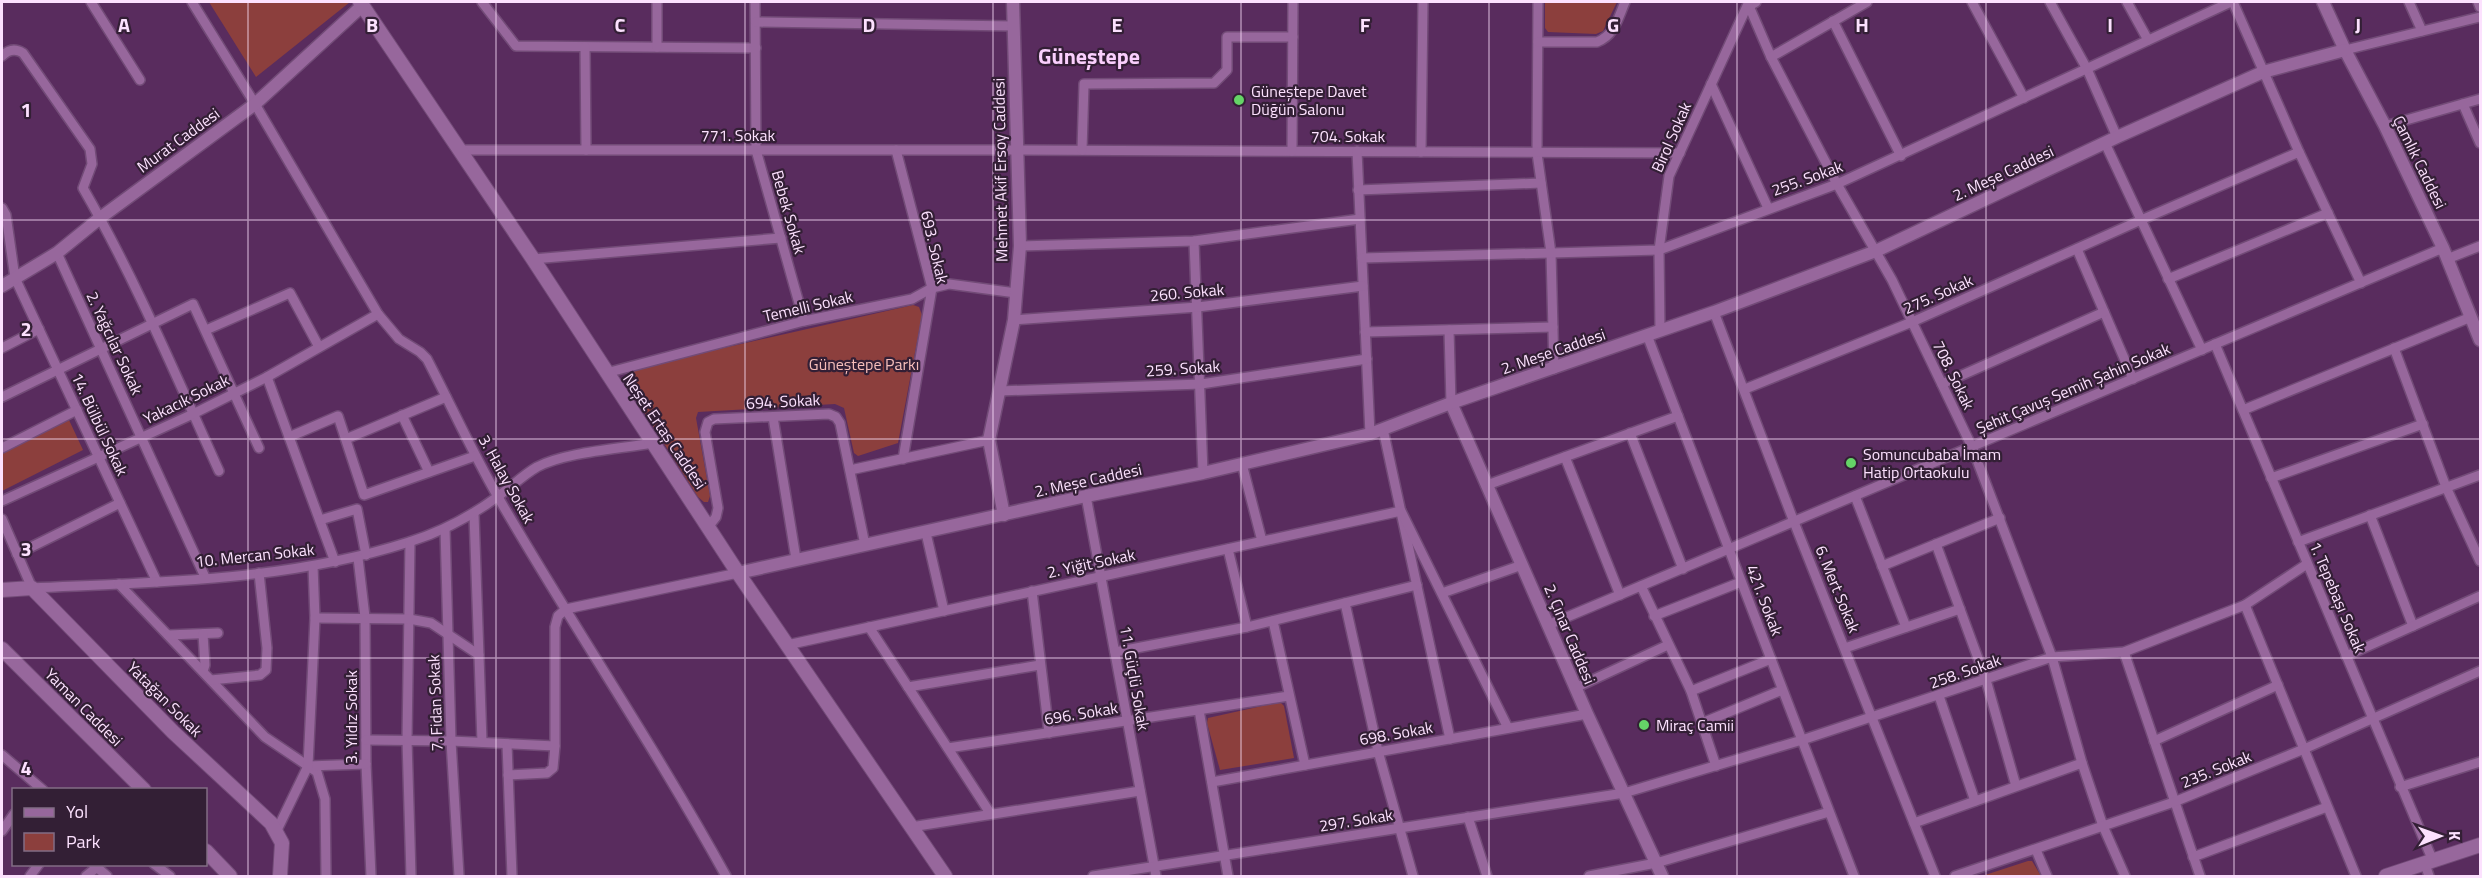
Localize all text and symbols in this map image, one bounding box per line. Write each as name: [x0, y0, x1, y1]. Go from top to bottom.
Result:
text: A: [118, 9, 130, 40]
text: B: [366, 9, 378, 40]
text: C: [615, 9, 626, 40]
text: D: [863, 9, 875, 40]
text: E: [1111, 9, 1123, 40]
text: F: [1360, 9, 1371, 40]
text: G: [1607, 9, 1619, 40]
text: H: [1855, 9, 1869, 40]
text: I: [2107, 9, 2113, 40]
text: J: [2355, 9, 2361, 40]
district label: Güneştepe: [1038, 39, 1140, 73]
street label: Mehmet Akif Ersoy Caddesi: [986, 78, 1014, 262]
place label: Güneştepe Davet Düğün Salonu: [1251, 79, 1367, 121]
marker: Güneştepe Davet Düğün Salonu: [1232, 93, 1246, 107]
text: 1: [20, 94, 32, 125]
street label: Birol Sokak: [1645, 98, 1697, 176]
street label: Murat Caddesi: [132, 102, 224, 178]
street label: Çamlık Caddesi: [2387, 111, 2453, 213]
street label: 771. Sokak: [701, 123, 775, 147]
street label: 704. Sokak: [1311, 124, 1385, 148]
street label: 2. Meşe Caddesi: [1948, 139, 2058, 207]
street label: 255. Sokak: [1768, 154, 1846, 202]
street label: Bebek Sokak: [766, 167, 812, 257]
street label: 693. Sokak: [915, 208, 955, 286]
street label: 275. Sokak: [1899, 268, 1977, 320]
street label: 260. Sokak: [1149, 277, 1225, 307]
street label: Temelli Sokak: [761, 284, 856, 328]
street label: 2. Yağcılar Sokak: [81, 287, 150, 399]
text: 2: [20, 313, 32, 344]
street label: 2. Meşe Caddesi: [1498, 322, 1608, 380]
street label: 708. Sokak: [1927, 336, 1981, 414]
street label: Şehit Çavuş Semih Şahin Sokak: [1972, 336, 2174, 440]
park label: Güneştepe Parkı: [809, 352, 919, 376]
street label: 259. Sokak: [1145, 353, 1221, 383]
street label: 14. Bülbül Sokak: [66, 368, 135, 480]
street label: Yakacık Sokak: [139, 368, 233, 430]
street label: Neşet Ertaş Caddesi: [617, 368, 713, 494]
street label: 694. Sokak: [745, 387, 821, 415]
street label: 3. Halay Sokak: [473, 430, 541, 528]
place label: Somuncubaba İmam Hatip Ortaokulu: [1863, 442, 2001, 484]
marker: Somuncubaba İmam Hatip Ortaokulu: [1844, 456, 1858, 470]
street label: 2. Meşe Caddesi: [1032, 457, 1144, 503]
text: 3: [20, 533, 32, 564]
street label: 10. Mercan Sokak: [194, 537, 316, 573]
street label: 1. Tepebaşı Sokak: [2304, 538, 2372, 657]
street label: 2. Yiğit Sokak: [1045, 542, 1138, 584]
street label: 6. Mert Sokak: [1810, 542, 1867, 637]
street label: 421. Sokak: [1740, 561, 1790, 639]
street label: 2. Çınar Caddesi: [1538, 580, 1602, 688]
street label: 11. Güçlü Sokak: [1114, 624, 1156, 733]
street label: 258. Sokak: [1926, 647, 2004, 694]
street label: 7. Fidan Sokak: [421, 654, 449, 752]
street label: Yatağan Sokak: [122, 656, 208, 742]
street label: Yaman Caddesi: [40, 663, 128, 751]
street label: 3. Yıldız Sokak: [339, 670, 363, 764]
street label: 696. Sokak: [1042, 695, 1120, 731]
place label: Miraç Camii: [1656, 713, 1734, 737]
street label: 698. Sokak: [1357, 715, 1435, 751]
marker: Miraç Camii: [1637, 718, 1651, 732]
street label: 235. Sokak: [2177, 744, 2255, 794]
text: 4: [20, 752, 32, 783]
legend: [12, 788, 207, 866]
text: Yol: [66, 798, 88, 825]
street label: 297. Sokak: [1317, 802, 1395, 838]
north arrow: [2410, 806, 2470, 866]
text: Park: [66, 828, 101, 855]
text: K: [2443, 831, 2467, 841]

